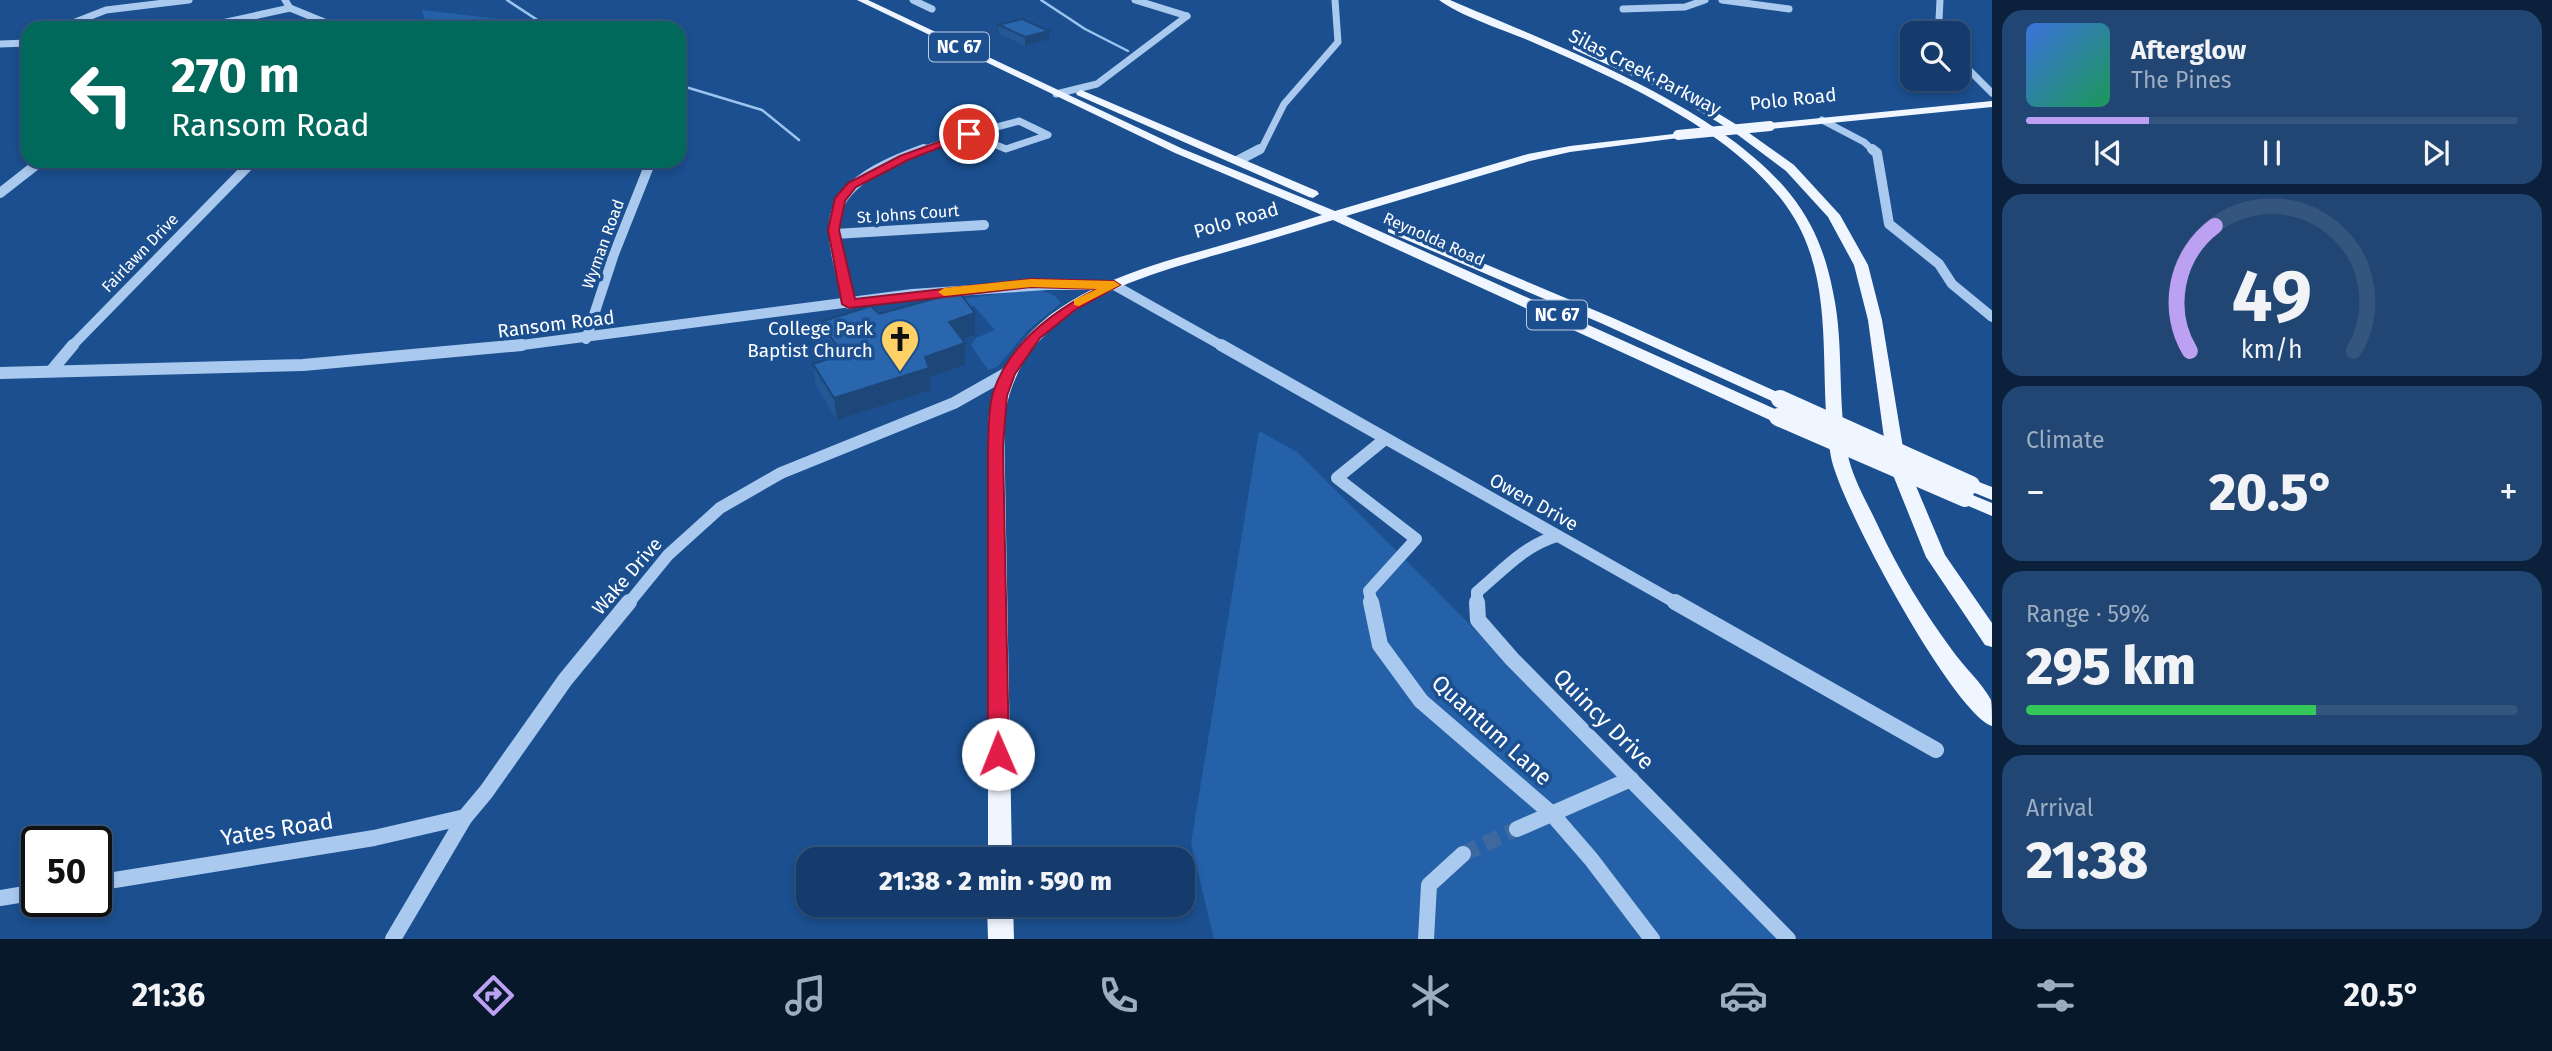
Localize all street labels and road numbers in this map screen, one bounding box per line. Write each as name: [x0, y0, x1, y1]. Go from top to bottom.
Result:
street label: Silas Creek Parkway: [1565, 24, 1726, 121]
road number: NC 67: [929, 32, 989, 62]
street label: Polo Road: [1749, 83, 1837, 115]
street label: Wyman Road: [578, 197, 628, 291]
street label: Polo Road: [1191, 197, 1281, 243]
street label: St Johns Court: [856, 201, 960, 227]
street label: Reynolda Road: [1380, 208, 1488, 270]
street label: Fairlawn Drive: [98, 210, 182, 296]
road number: NC 67: [1527, 300, 1587, 330]
street label: Ransom Road: [496, 305, 616, 343]
street label: Owen Drive: [1486, 468, 1582, 536]
street label: Wake Drive: [587, 533, 667, 619]
street label: Quincy Drive: [1548, 663, 1660, 775]
street label: Quantum Lane: [1426, 669, 1558, 791]
street label: Yates Road: [219, 806, 335, 852]

